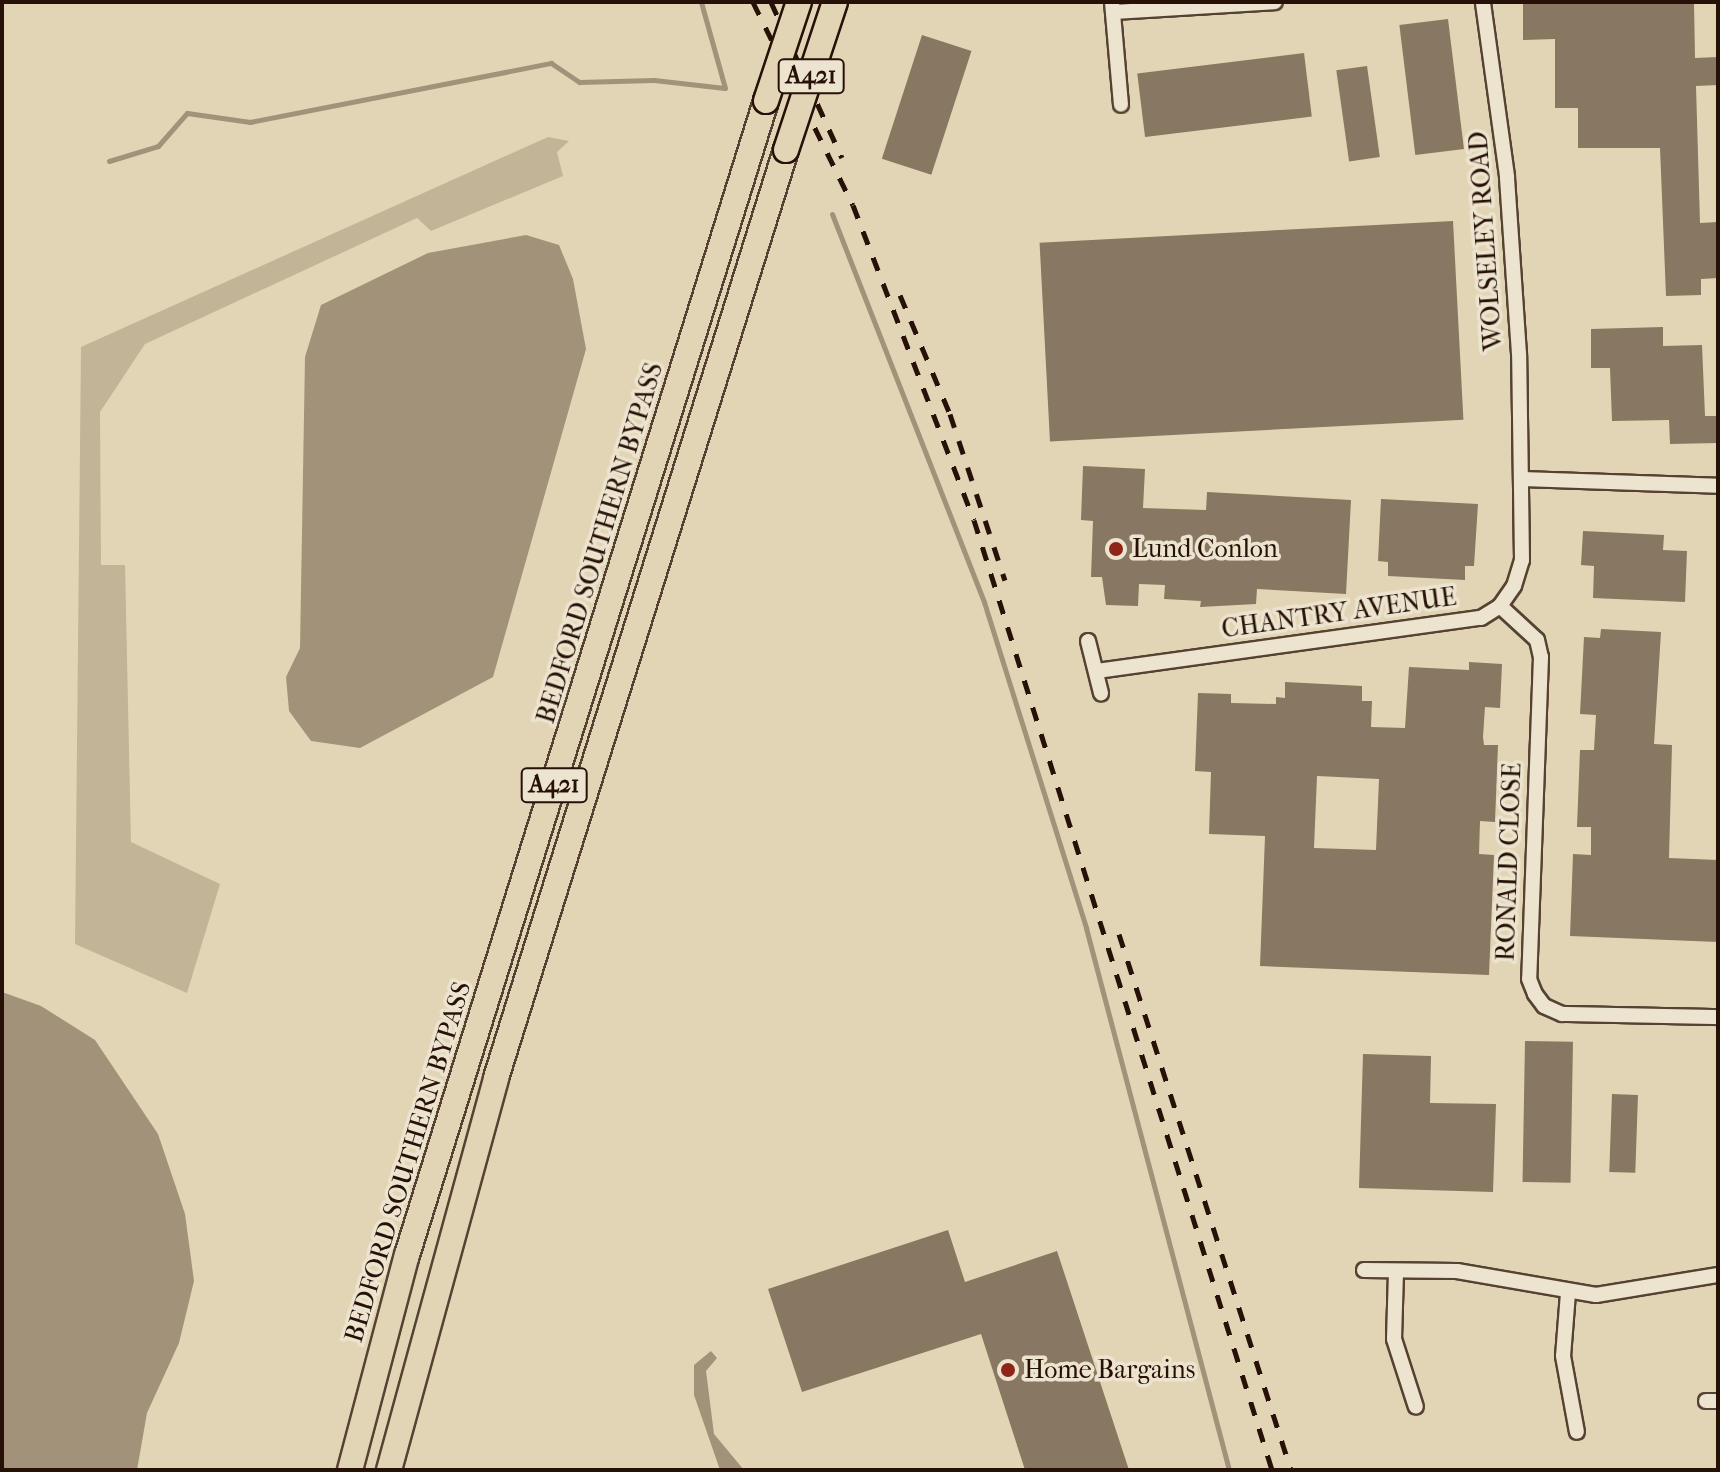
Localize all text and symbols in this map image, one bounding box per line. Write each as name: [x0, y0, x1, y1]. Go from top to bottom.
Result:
road number: A421: [777, 56, 845, 96]
street label: WOLSELEY ROAD: [1463, 130, 1509, 352]
street label: BEDFORD SOUTHERN BYPASS: [530, 359, 670, 727]
place label: Lund Conlon: [1132, 533, 1278, 565]
marker: Lund Conlon: [1107, 540, 1125, 558]
street label: CHANTRY AVENUE: [1220, 581, 1458, 645]
street label: RONALD CLOSE: [1490, 762, 1528, 962]
road number: A421: [520, 765, 588, 805]
street label: BEDFORD SOUTHERN BYPASS: [338, 978, 478, 1346]
place label: Home Bargains: [1024, 1354, 1195, 1386]
marker: Home Bargains: [999, 1361, 1017, 1379]

